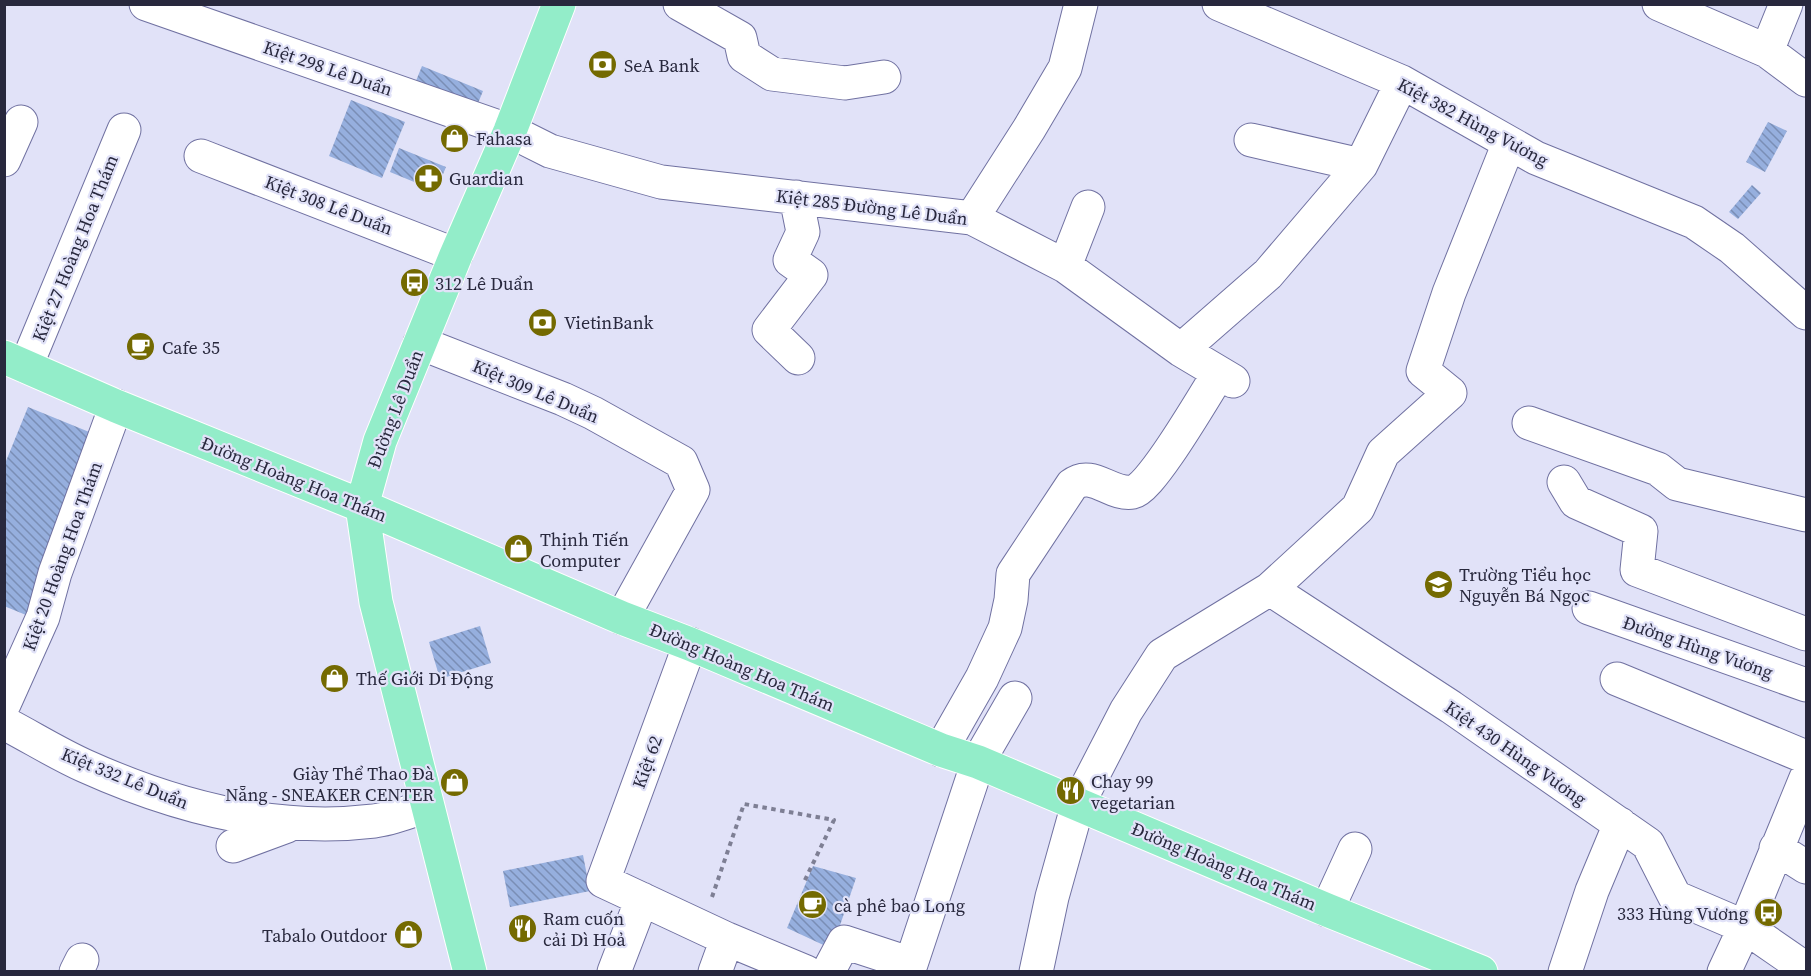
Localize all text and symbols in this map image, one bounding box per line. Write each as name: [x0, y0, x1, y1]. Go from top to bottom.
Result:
street label: Kiệt 298 Lê Duẩn: [260, 34, 396, 102]
bank icon: SeA Bank: [587, 49, 619, 81]
place label: SeA Bank: [624, 53, 699, 78]
street label: Kiệt 382 Hùng Vương: [1393, 72, 1553, 172]
shop icon: Fahasa: [439, 122, 471, 154]
place label: Fahasa: [476, 126, 533, 151]
street label: Kiệt 27 Hoàng Hoa Thám: [26, 151, 124, 345]
pharmacy icon: Guardian: [412, 162, 444, 194]
place label: Guardian: [449, 166, 524, 191]
street label: Kiệt 308 Lê Duẩn: [261, 169, 397, 241]
street label: Kiệt 285 Đường Lê Duẩn: [775, 183, 969, 231]
bus stop icon: 312 Lê Duẩn: [398, 267, 430, 299]
place label: 312 Lê Duẩn: [435, 271, 534, 296]
bank icon: VietinBank: [527, 306, 559, 338]
place label: VietinBank: [564, 310, 654, 335]
cafe icon: Cafe 35: [125, 331, 157, 363]
place label: Cafe 35: [162, 335, 220, 360]
street label: Đường Lê Duẩn: [361, 346, 429, 472]
street label: Kiệt 309 Lê Duẩn: [469, 353, 603, 429]
street label: Đường Hoàng Hoa Thám: [197, 430, 391, 528]
street label: Kiệt 20 Hoàng Hoa Thám: [16, 458, 108, 654]
place label: Thịnh Tiến Computer: [540, 527, 629, 573]
shop icon: Thịnh Tiến Computer: [503, 533, 535, 565]
place label: Trường Tiểu học Nguyễn Bá Ngọc: [1459, 562, 1591, 608]
school or university icon: Trường Tiểu học Nguyễn Bá Ngọc: [1422, 568, 1454, 600]
street label: Đường Hùng Vương: [1620, 610, 1776, 684]
street label: Đường Hoàng Hoa Thám: [646, 617, 838, 717]
shop icon: Thế Giới Di Động: [319, 662, 351, 694]
place label: Thế Giới Di Động: [356, 666, 493, 691]
street label: Kiệt 430 Hùng Vương: [1440, 695, 1592, 811]
street label: Kiệt 62: [626, 732, 668, 792]
street label: Kiệt 332 Lê Duẩn: [58, 741, 192, 815]
place label: Giày Thể Thao Đà Nẵng - SNEAKER CENTER: [225, 761, 435, 807]
shop icon: Giày Thể Thao Đà Nẵng - SNEAKER CENTER: [439, 767, 471, 799]
place label: Chay 99 vegetarian: [1091, 769, 1175, 815]
restaurant icon: Chay 99 vegetarian: [1054, 775, 1086, 807]
street label: Đường Hoàng Hoa Thám: [1128, 816, 1320, 916]
cafe icon: cà phê bao Long: [797, 889, 829, 921]
place label: cà phê bao Long: [834, 893, 965, 918]
bus stop icon: 333 Hùng Vương: [1753, 897, 1785, 929]
place label: 333 Hùng Vương: [1617, 901, 1748, 926]
place label: Ram cuốn cải Dì Hoả: [543, 906, 627, 952]
restaurant icon: Ram cuốn cải Dì Hoả: [506, 912, 538, 944]
shop icon: Tabalo Outdoor: [392, 919, 424, 951]
place label: Tabalo Outdoor: [262, 923, 387, 948]

